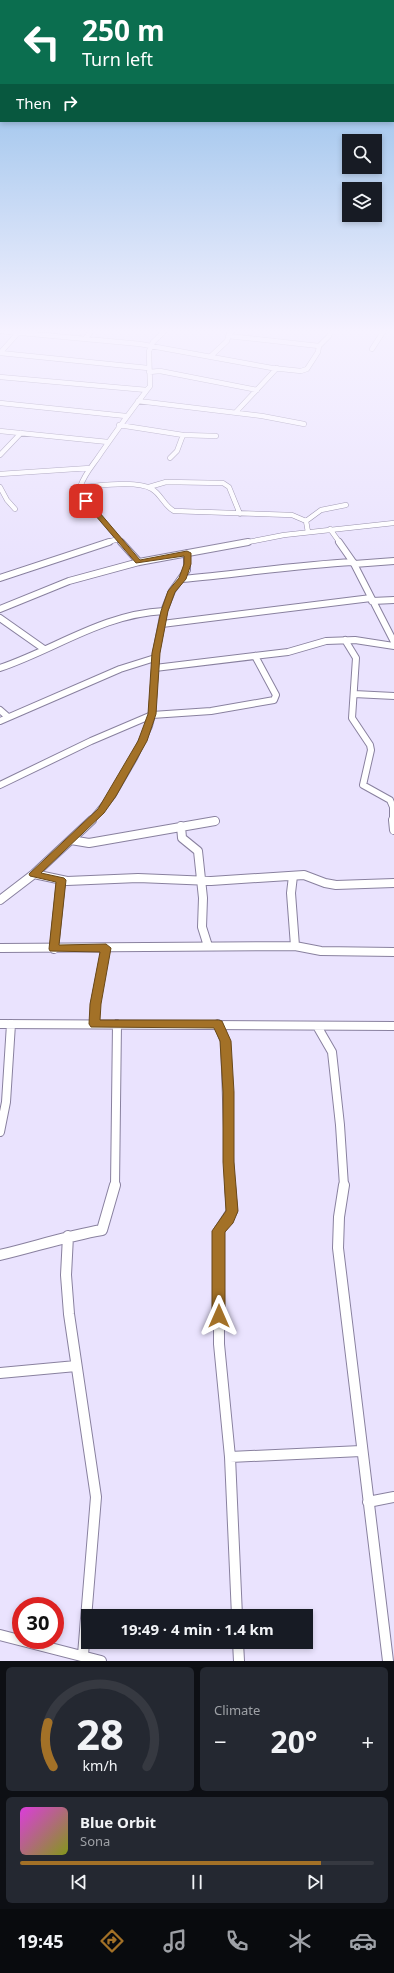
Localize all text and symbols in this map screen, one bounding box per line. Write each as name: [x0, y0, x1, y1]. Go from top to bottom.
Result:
text: 250 m: [82, 11, 165, 49]
icon: left: [16, 16, 68, 68]
text: Turn left: [82, 47, 153, 71]
icon: right: [59, 92, 81, 114]
text: Then: [16, 93, 51, 113]
map controls: [342, 134, 382, 222]
button: search: [342, 134, 382, 174]
button: layers: [342, 182, 382, 222]
pin: [69, 484, 103, 518]
icon: arrive: [75, 490, 97, 512]
position arrow: [198, 1295, 240, 1337]
speed limit sign: 30: [12, 1597, 64, 1649]
text: 19:49 · 4 min · 1.4 km: [120, 1619, 274, 1639]
text: Climate: [214, 1701, 260, 1719]
text: 28: [76, 1706, 124, 1762]
text: 20°: [270, 1721, 318, 1762]
text: −: [214, 1726, 227, 1756]
text: +: [361, 1726, 374, 1756]
text: km/h: [82, 1756, 118, 1775]
text: Blue Orbit: [80, 1812, 156, 1832]
text: Sona: [80, 1832, 110, 1850]
icon: previous: [68, 1871, 90, 1893]
icon: pause: [186, 1871, 208, 1893]
icon: next: [304, 1871, 326, 1893]
icon: directions: [98, 1927, 126, 1955]
icon: music: [161, 1927, 189, 1955]
icon: phone: [223, 1927, 251, 1955]
icon: climate: [286, 1927, 314, 1955]
icon: car: [349, 1927, 377, 1955]
text: 19:45: [17, 1929, 64, 1953]

